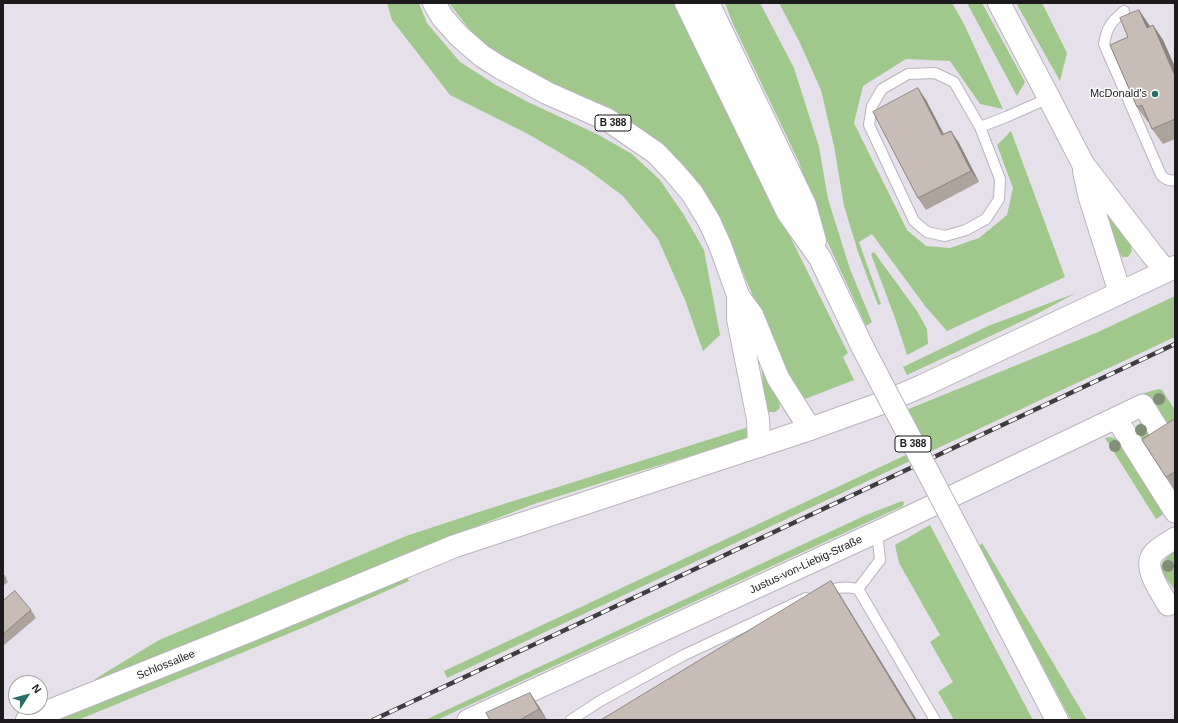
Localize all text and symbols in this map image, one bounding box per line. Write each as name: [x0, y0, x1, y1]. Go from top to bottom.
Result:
place label: McDonald's: [1090, 87, 1147, 101]
marker: McDonald's: [1150, 89, 1160, 99]
road number: B 388: [595, 115, 631, 131]
road number: B 388: [895, 436, 931, 452]
street label: Justus-von-Liebig-Straße: [748, 533, 864, 597]
street label: Schlossallee: [135, 647, 197, 683]
north arrow: [8, 675, 48, 715]
text: N: [30, 682, 44, 695]

